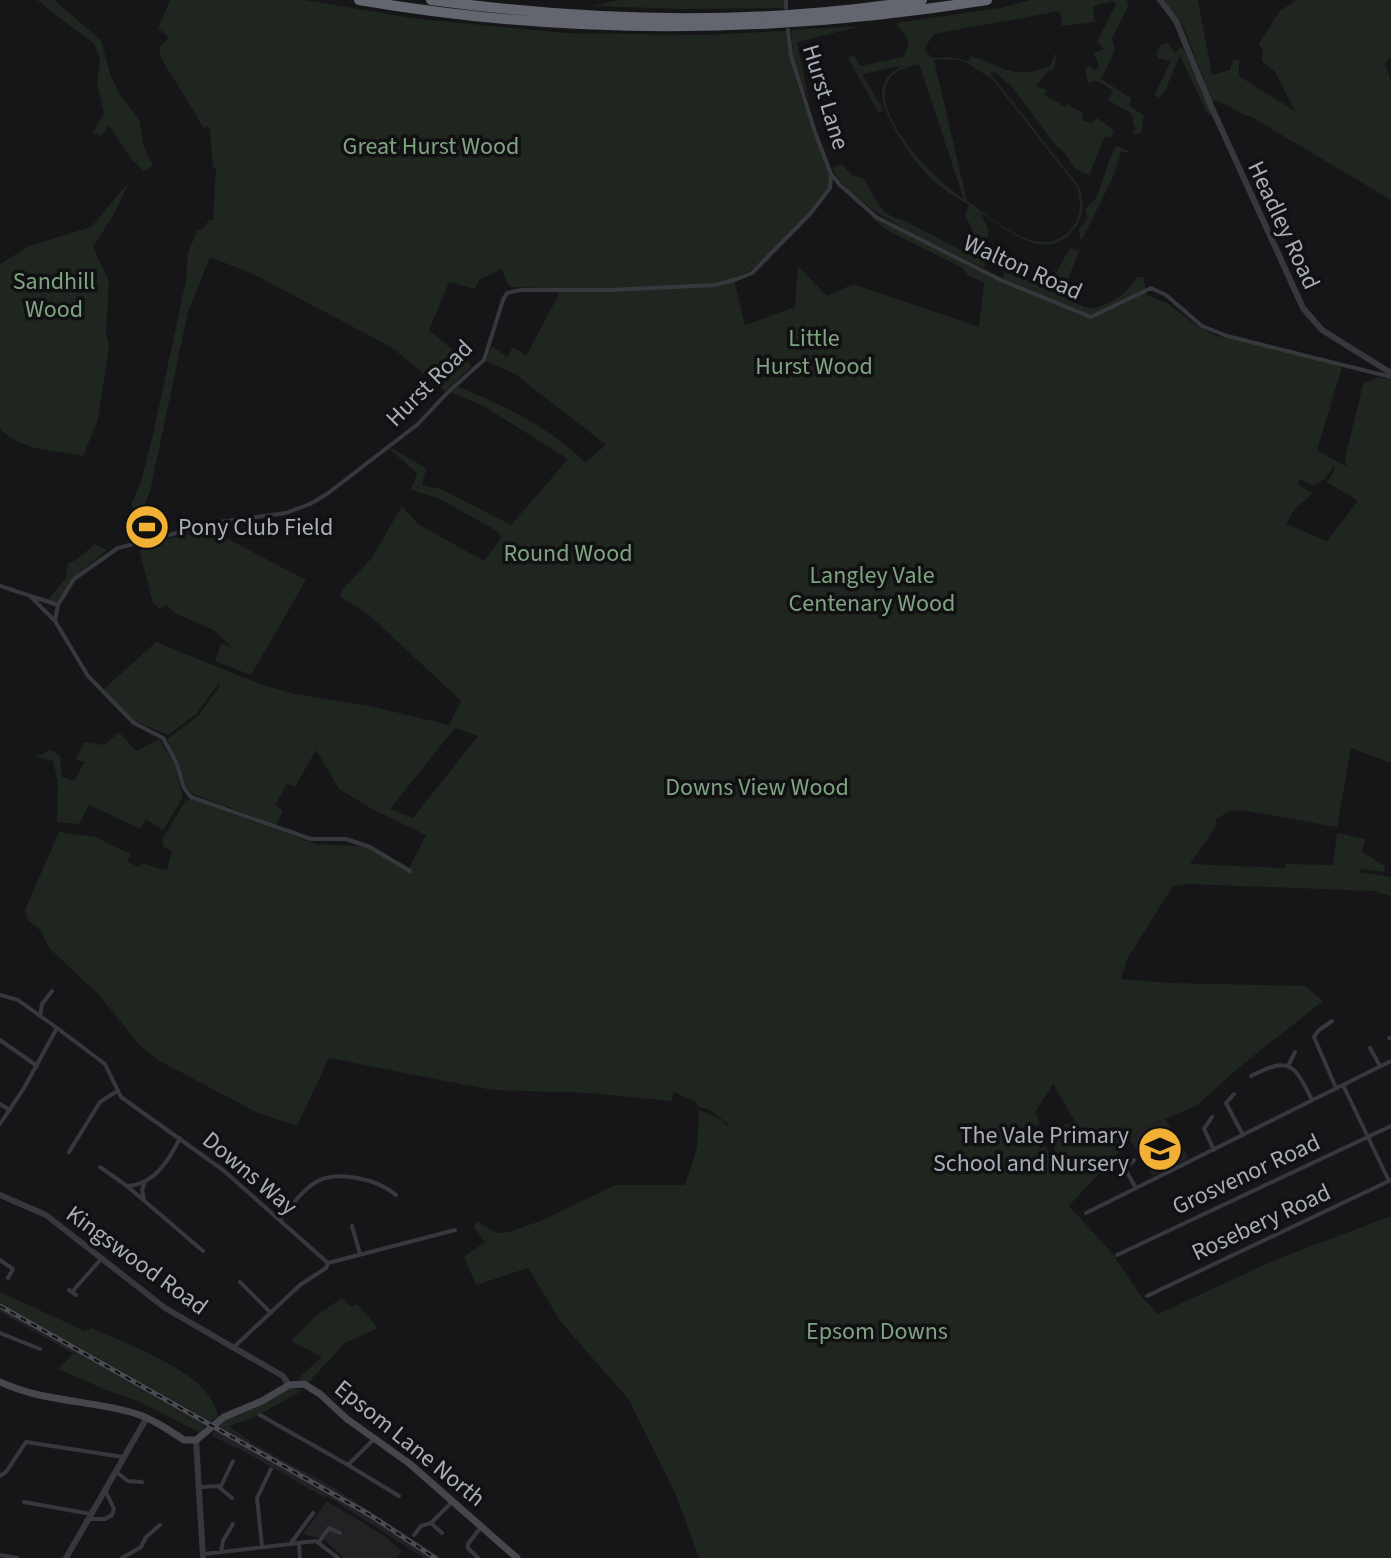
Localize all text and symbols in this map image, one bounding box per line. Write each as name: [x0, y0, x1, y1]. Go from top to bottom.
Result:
street label: Hurst Lane: [793, 40, 858, 154]
park label: Great Hurst Wood: [343, 129, 519, 164]
street label: Headley Road: [1238, 155, 1329, 295]
street label: Walton Road: [958, 226, 1088, 309]
park label: Sandhill Wood: [13, 264, 95, 327]
park label: Little Hurst Wood: [755, 321, 873, 384]
street label: Hurst Road: [378, 332, 481, 435]
sports icon: Pony Club Field: [123, 503, 171, 551]
place label: Pony Club Field: [178, 510, 333, 545]
park label: Round Wood: [504, 536, 632, 571]
park label: Langley Vale Centenary Wood: [789, 558, 955, 621]
park label: Downs View Wood: [665, 770, 849, 805]
place label: The Vale Primary School and Nursery: [933, 1118, 1129, 1181]
street label: Downs Way: [194, 1123, 305, 1224]
school or university icon: The Vale Primary School and Nursery: [1136, 1125, 1184, 1173]
street label: Grosvenor Road: [1166, 1125, 1326, 1224]
street label: Rosebery Road: [1186, 1175, 1337, 1270]
street label: Kingswood Road: [59, 1197, 215, 1324]
park label: Epsom Downs: [806, 1314, 948, 1349]
street label: Epsom Lane North: [327, 1371, 493, 1515]

